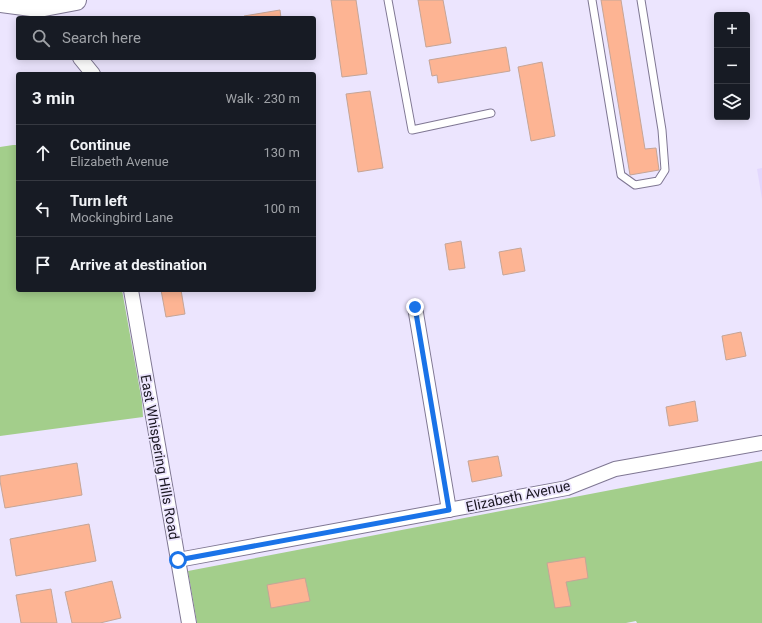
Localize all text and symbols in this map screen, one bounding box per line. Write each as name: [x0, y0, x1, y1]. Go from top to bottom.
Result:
map controls: [714, 12, 750, 120]
button: +: [714, 12, 750, 48]
search box: [16, 16, 316, 60]
icon: search: [30, 27, 52, 49]
text: Search here: [62, 29, 141, 47]
button: −: [714, 48, 750, 84]
button: layers: [714, 84, 750, 120]
text: 3 min: [32, 88, 75, 108]
text: Walk · 230 m: [225, 91, 300, 106]
text: Continue: [70, 136, 131, 154]
icon: ahead: [32, 142, 54, 164]
text: 130 m: [263, 145, 300, 160]
text: Elizabeth Avenue: [70, 154, 169, 169]
text: Turn left: [70, 192, 127, 210]
icon: left: [32, 198, 54, 220]
text: 100 m: [263, 201, 300, 216]
text: Mockingbird Lane: [70, 210, 173, 225]
icon: arrive: [32, 254, 54, 276]
text: Arrive at destination: [70, 256, 207, 274]
route end: [406, 298, 424, 316]
street label: East Whispering Hills Road: [138, 373, 182, 541]
street label: Elizabeth Avenue: [464, 477, 572, 515]
route start: [169, 551, 187, 569]

